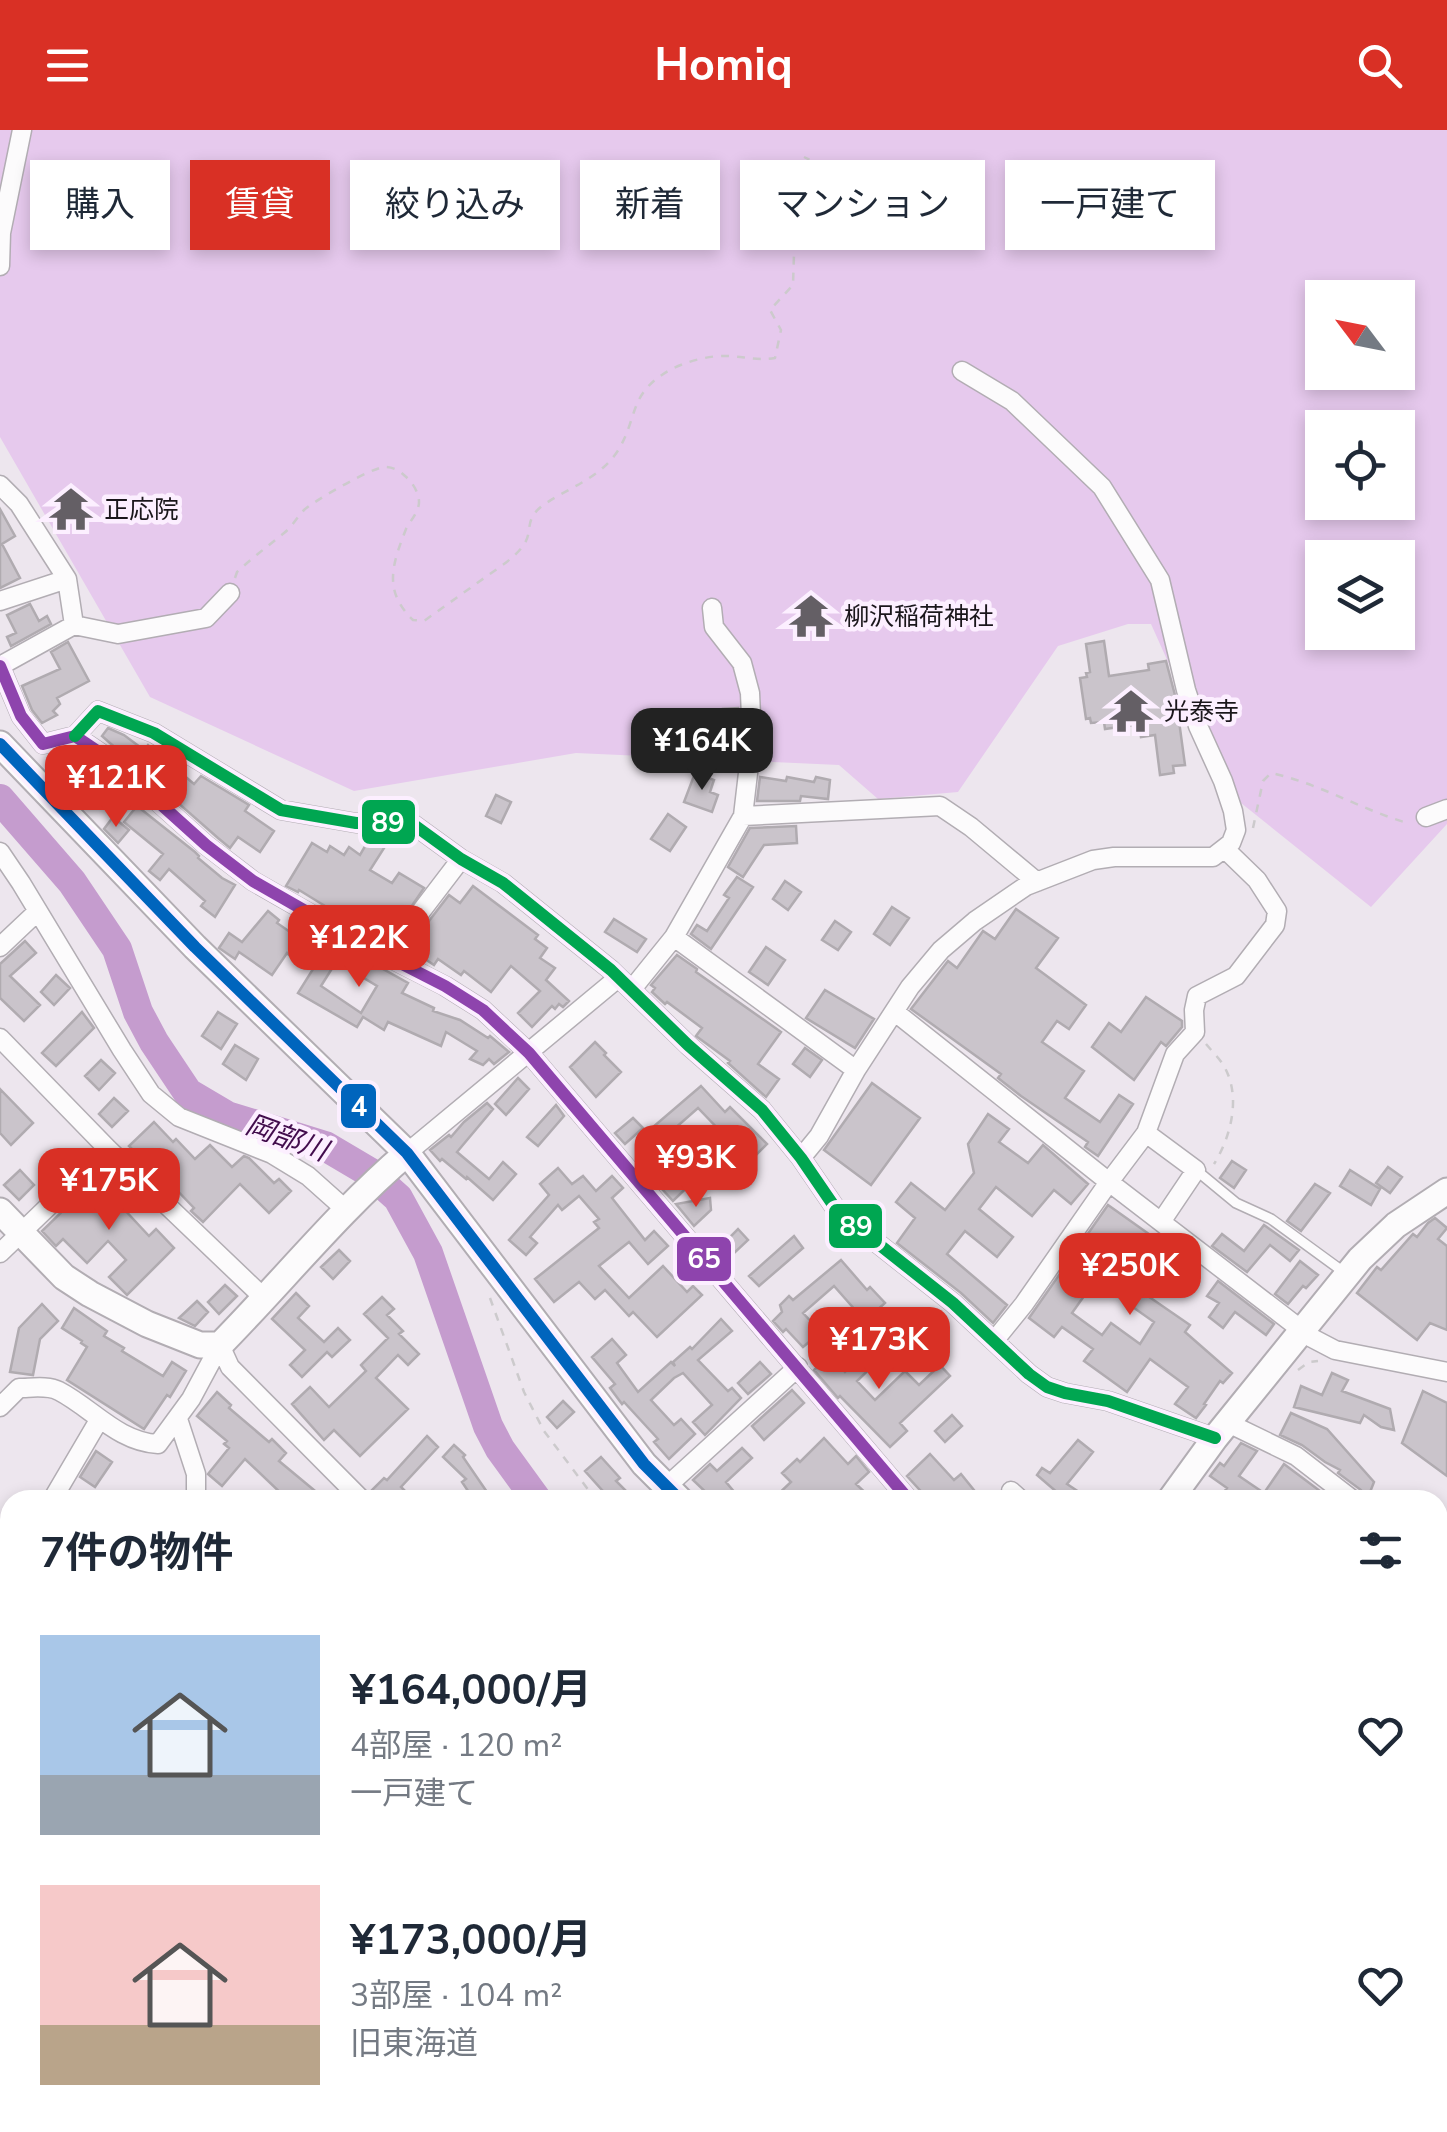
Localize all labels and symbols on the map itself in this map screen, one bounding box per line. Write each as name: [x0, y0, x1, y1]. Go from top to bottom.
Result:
north arrow: [1305, 280, 1415, 390]
temple icon: 正応院: [47, 485, 95, 533]
place label: 正応院: [104, 493, 179, 527]
temple icon: 柳沢稲荷神社: [787, 592, 835, 640]
place label: 柳沢稲荷神社: [844, 600, 994, 634]
temple icon: 光泰寺: [1107, 687, 1155, 735]
place label: 光泰寺: [1164, 695, 1239, 729]
pin: ¥164K: [632, 708, 772, 793]
pin: ¥121K: [46, 745, 186, 830]
line badge: 89: [360, 798, 417, 846]
text: 89: [371, 804, 405, 842]
pin: ¥122K: [289, 905, 429, 990]
line badge: 4: [339, 1082, 378, 1130]
text: 4: [351, 1088, 368, 1126]
water label: 岡部川: [241, 1106, 335, 1171]
pin: ¥93K: [637, 1125, 755, 1210]
pin: ¥175K: [39, 1148, 179, 1233]
line badge: 89: [827, 1202, 884, 1250]
text: 89: [839, 1208, 873, 1246]
pin: ¥250K: [1060, 1233, 1200, 1318]
line badge: 65: [675, 1235, 733, 1283]
text: 65: [687, 1240, 721, 1278]
pin: ¥173K: [809, 1307, 949, 1392]

